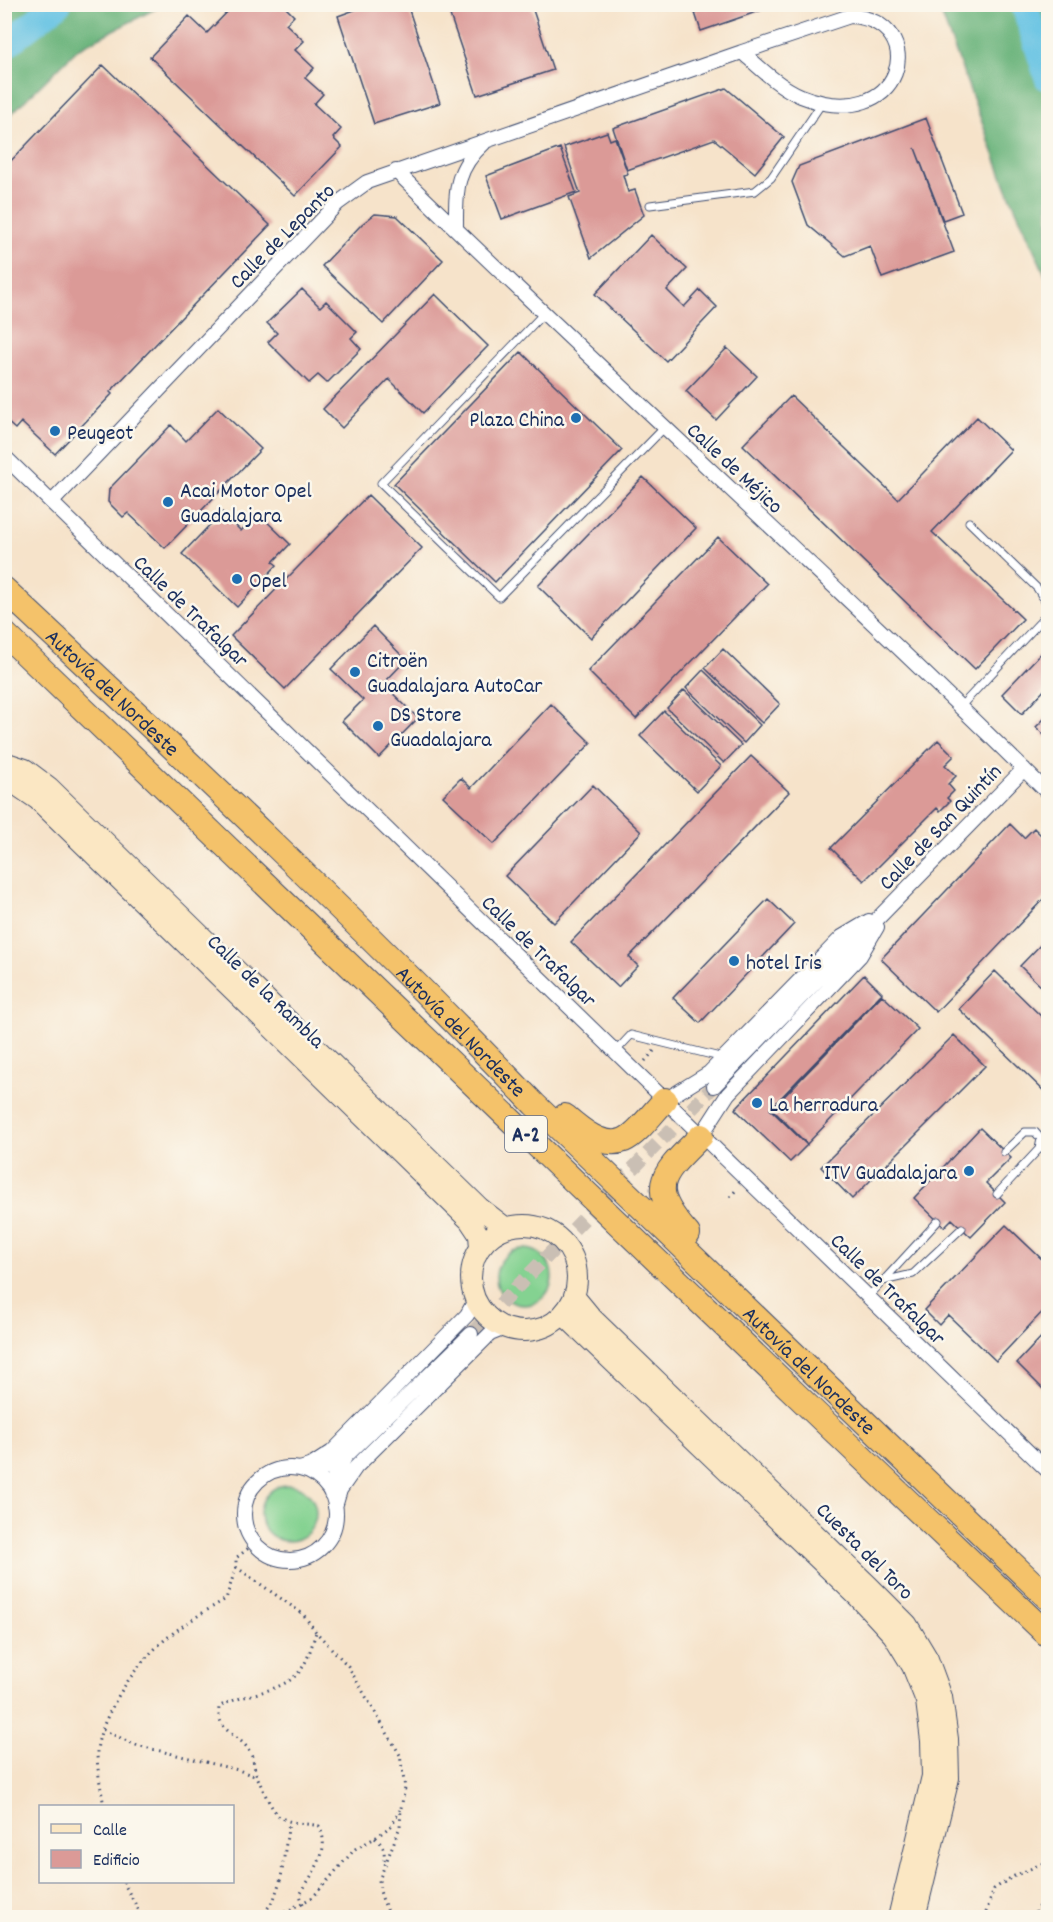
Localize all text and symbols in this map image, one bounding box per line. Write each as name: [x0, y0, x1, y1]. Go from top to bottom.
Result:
street label: Calle de Lepanto: [224, 178, 343, 297]
place label: Plaza China: [469, 406, 565, 437]
marker: Plaza China: [569, 411, 583, 425]
street label: Calle de Méjico: [678, 417, 789, 523]
place label: Peugeot: [67, 419, 133, 450]
marker: Peugeot: [48, 424, 62, 438]
place label: Acai Motor Opel Guadalajara: [180, 477, 312, 533]
marker: Acai Motor Opel Guadalajara: [161, 495, 175, 509]
street label: Calle de Trafalgar: [125, 549, 255, 676]
place label: Opel: [249, 567, 287, 598]
marker: Opel: [230, 572, 244, 586]
street label: Autovía del Nordeste: [37, 623, 185, 765]
place label: Citroën Guadalajara AutoCar: [367, 647, 543, 703]
marker: Citroën Guadalajara AutoCar: [348, 665, 362, 679]
place label: DS Store Guadalajara: [390, 701, 492, 757]
marker: DS Store Guadalajara: [371, 719, 385, 733]
street label: Calle de San Quintín: [873, 758, 1010, 899]
street label: Calle de Trafalgar: [473, 889, 603, 1016]
street label: Calle de la Rambla: [199, 928, 331, 1057]
place label: hotel Iris: [746, 949, 822, 980]
marker: hotel Iris: [727, 954, 741, 968]
street label: Autovía del Nordeste: [387, 960, 532, 1106]
place label: La herradura: [769, 1091, 879, 1122]
marker: La herradura: [750, 1096, 764, 1110]
road number: A-2: [505, 1116, 547, 1152]
place label: ITV Guadalajara: [824, 1159, 958, 1190]
marker: ITV Guadalajara: [962, 1164, 976, 1178]
street label: Calle de Trafalgar: [822, 1227, 952, 1354]
street label: Autovía del Nordeste: [734, 1300, 881, 1443]
street label: Cuesta del Toro: [807, 1496, 920, 1609]
legend: [39, 1805, 234, 1883]
text: Calle: [93, 1819, 127, 1844]
text: Edificio: [93, 1849, 140, 1874]

